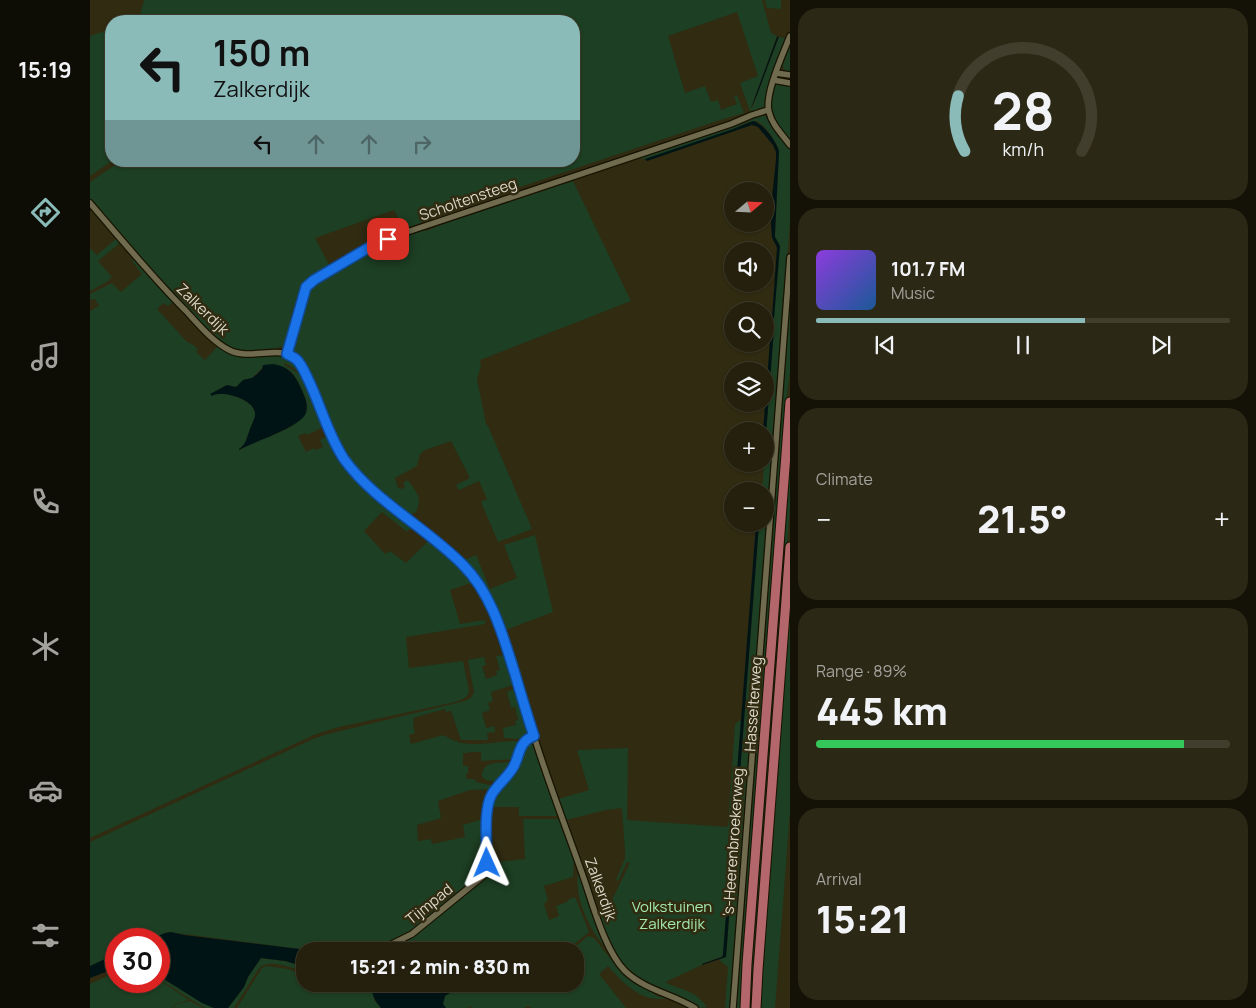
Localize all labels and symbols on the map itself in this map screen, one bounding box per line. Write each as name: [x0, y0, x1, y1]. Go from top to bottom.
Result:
street label: Scholtensteeg: [416, 172, 520, 226]
north arrow: [724, 182, 774, 232]
pin: [367, 218, 409, 260]
street label: Zalkerdijk: [172, 279, 234, 340]
street label: Hasselterweg: [739, 656, 767, 752]
street label: 's-Heerenbroekerweg: [717, 767, 749, 917]
position arrow: [460, 836, 512, 888]
street label: Zalkerdijk: [580, 854, 622, 924]
street label: Tijmpad: [401, 879, 457, 929]
park label: Volkstuinen Zalkerdijk: [632, 896, 712, 934]
speed limit sign: 30: [105, 928, 170, 993]

